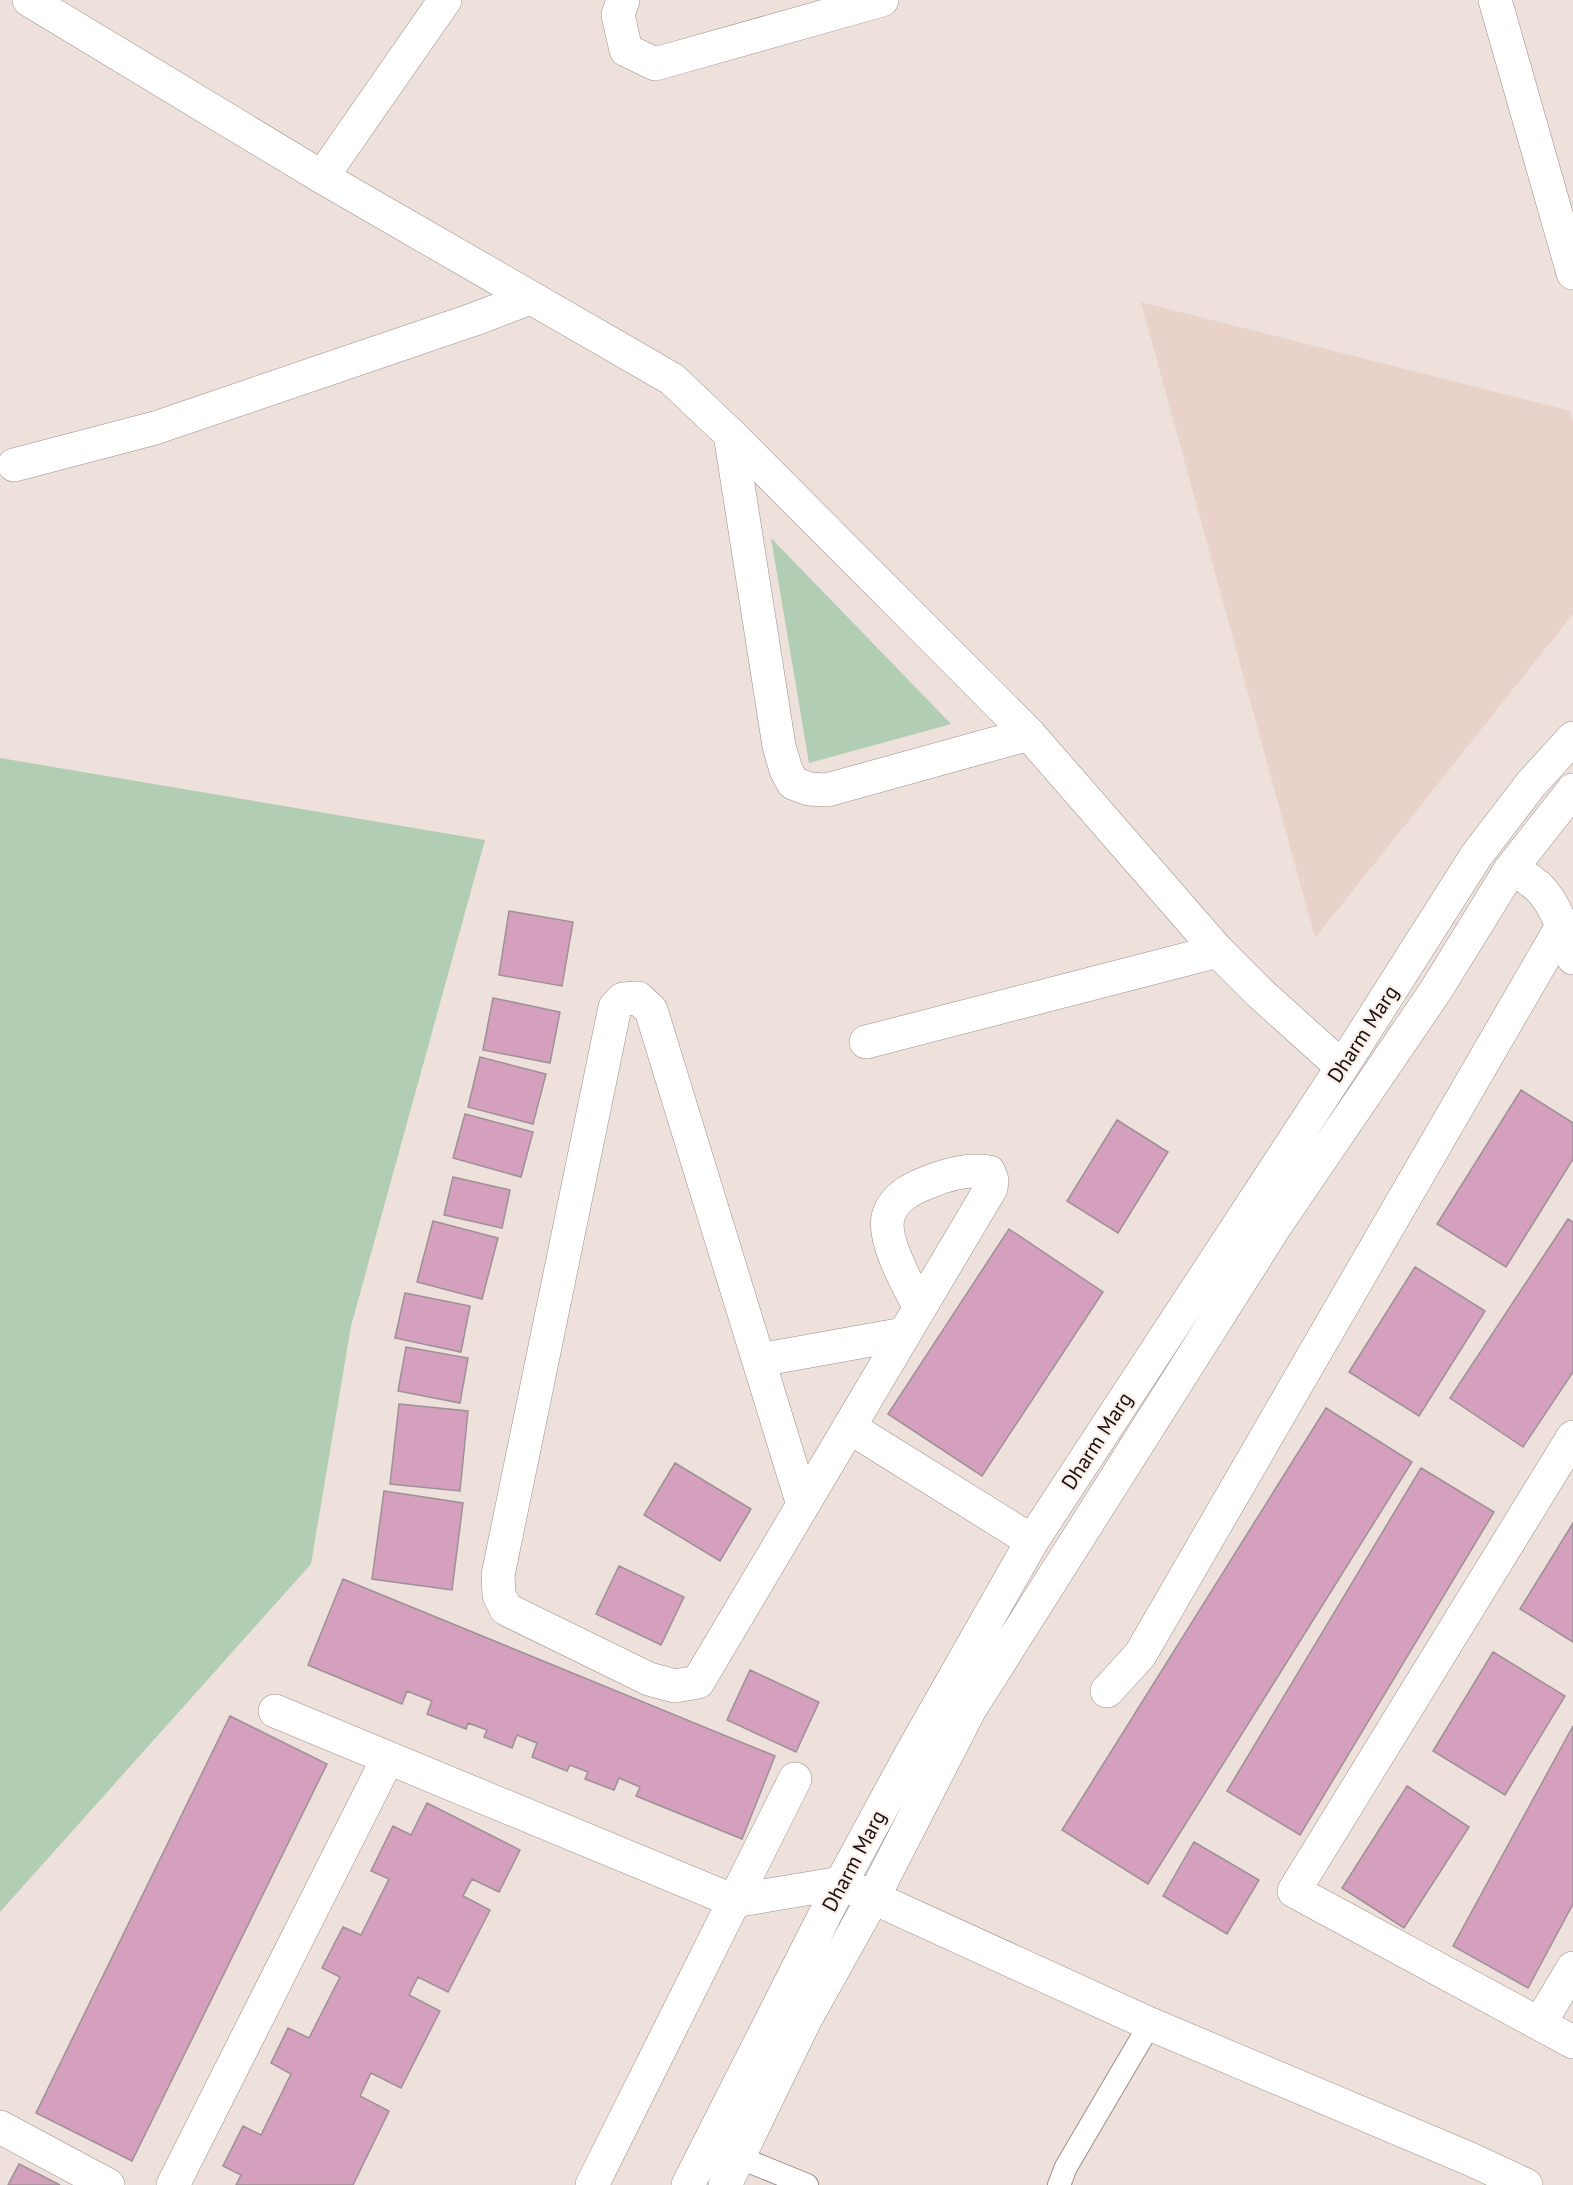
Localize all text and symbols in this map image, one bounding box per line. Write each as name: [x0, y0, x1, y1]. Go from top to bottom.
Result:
street label: Dharm Marg: [1321, 980, 1404, 1088]
street label: Dharm Marg: [1055, 1387, 1138, 1495]
street label: Dharm Marg: [816, 1805, 892, 1916]

